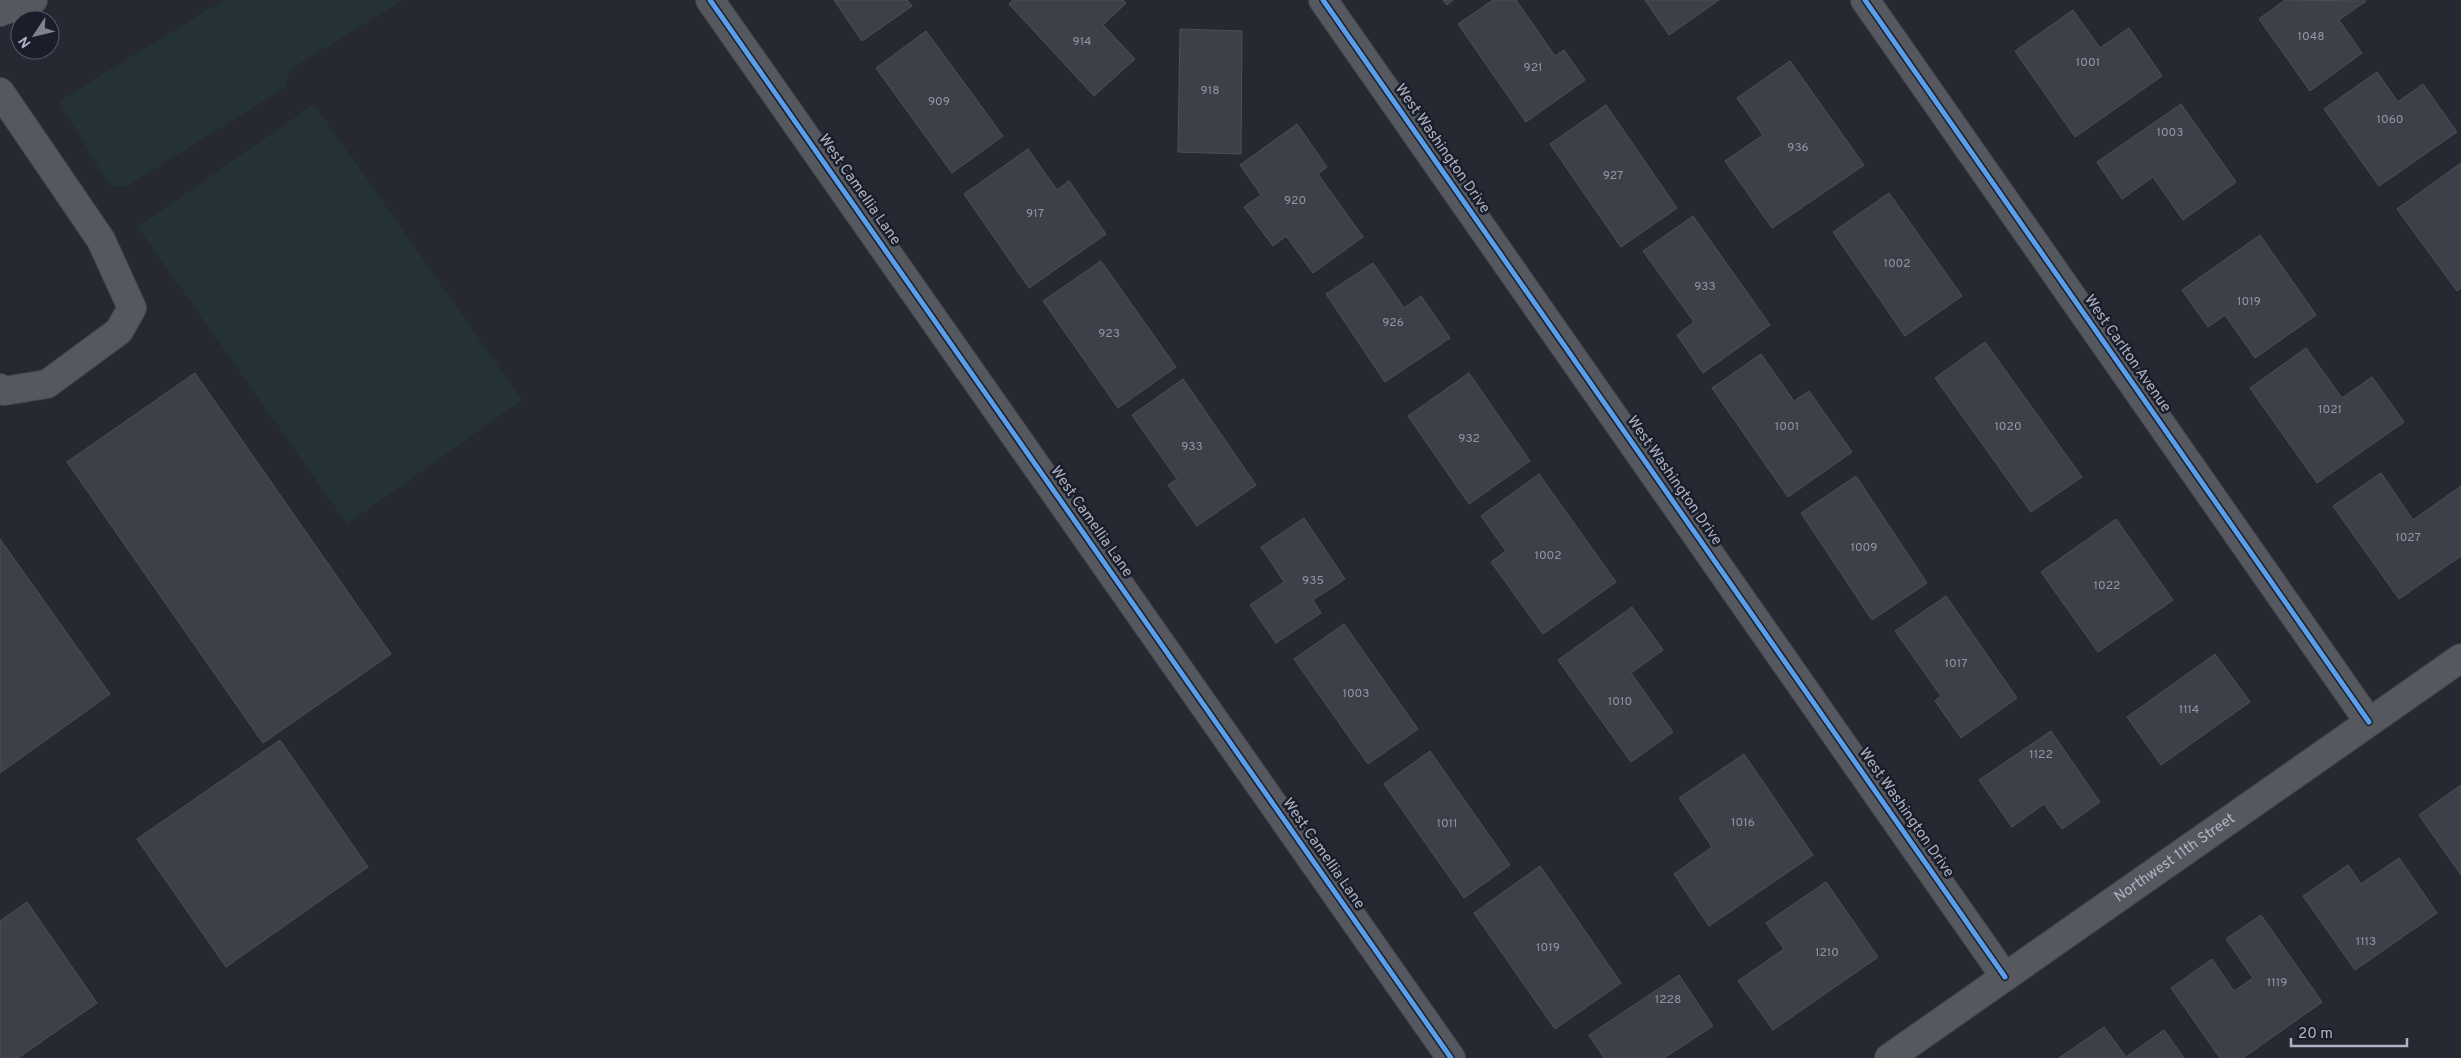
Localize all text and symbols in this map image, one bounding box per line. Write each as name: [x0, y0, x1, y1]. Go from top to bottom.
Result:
north arrow: [10, 10, 60, 60]
house number: 1048: [2298, 29, 2324, 45]
text: N: [16, 33, 35, 51]
house number: 914: [1073, 34, 1091, 50]
house number: 1001: [2076, 55, 2100, 71]
house number: 921: [1524, 60, 1542, 76]
street label: West Washington Drive: [1390, 81, 1494, 217]
house number: 918: [1201, 83, 1219, 99]
house number: 909: [928, 94, 950, 110]
house number: 1060: [2376, 112, 2404, 128]
house number: 1003: [2156, 125, 2184, 141]
street label: West Camellia Lane: [814, 131, 904, 249]
house number: 936: [1787, 140, 1809, 156]
house number: 927: [1603, 168, 1623, 184]
house number: 920: [1284, 193, 1306, 209]
house number: 917: [1026, 206, 1044, 222]
house number: 1002: [1883, 256, 1911, 272]
house number: 933: [1694, 279, 1716, 295]
street label: West Carlton Avenue: [2079, 292, 2175, 416]
house number: 1019: [2237, 294, 2261, 310]
house number: 926: [1382, 315, 1404, 331]
house number: 923: [1098, 326, 1120, 342]
house number: 1021: [2318, 402, 2342, 418]
street label: West Washington Drive: [1622, 413, 1726, 549]
house number: 1001: [1775, 419, 1799, 435]
house number: 1020: [1994, 419, 2022, 435]
house number: 932: [1458, 431, 1480, 447]
house number: 933: [1181, 439, 1203, 455]
street label: West Camellia Lane: [1046, 463, 1136, 581]
house number: 1027: [2395, 530, 2421, 546]
house number: 1009: [1851, 540, 1877, 556]
house number: 1002: [1534, 548, 1562, 564]
house number: 935: [1302, 573, 1324, 589]
house number: 1022: [2094, 578, 2120, 594]
house number: 1017: [1945, 656, 1967, 672]
house number: 1003: [1342, 686, 1370, 702]
house number: 1010: [1608, 694, 1632, 710]
house number: 1114: [2179, 702, 2199, 718]
street label: West Washington Drive: [1854, 745, 1958, 881]
house number: 1122: [2029, 747, 2053, 763]
street label: West Camellia Lane: [1278, 795, 1368, 913]
street label: Northwest 11th Street: [2111, 809, 2239, 907]
house number: 1016: [1731, 815, 1755, 831]
house number: 1011: [1436, 816, 1458, 832]
house number: 1113: [2356, 934, 2376, 950]
house number: 1019: [1536, 940, 1560, 956]
house number: 1210: [1815, 945, 1839, 961]
house number: 1119: [2267, 975, 2287, 991]
house number: 1228: [1655, 992, 1681, 1008]
scale bar: [2291, 1016, 2407, 1048]
text: 20 m: [2298, 1025, 2333, 1044]

